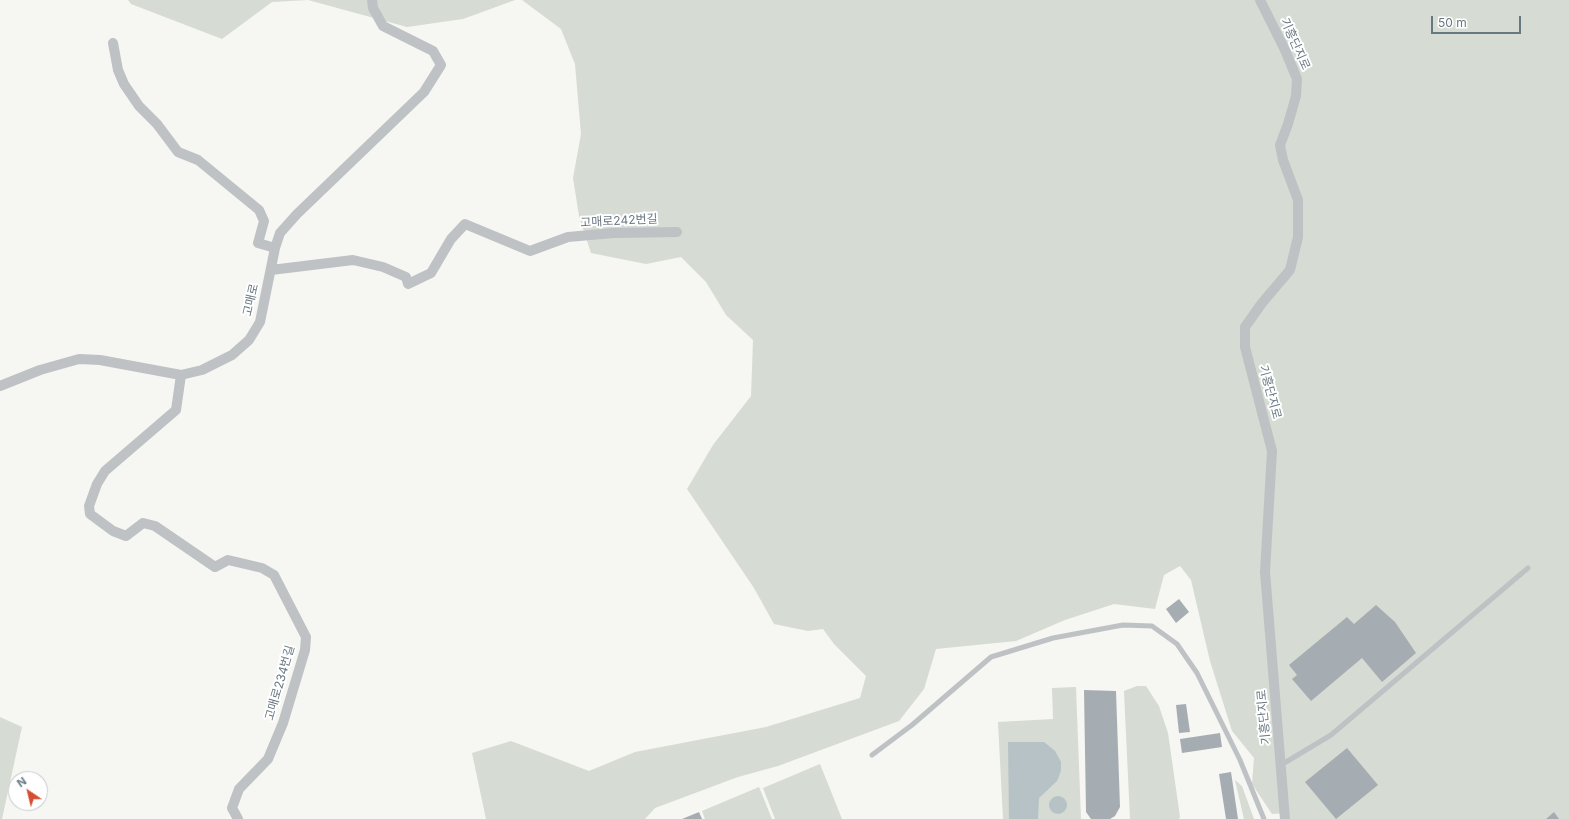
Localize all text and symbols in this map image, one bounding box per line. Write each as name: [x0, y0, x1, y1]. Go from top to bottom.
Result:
scale bar: [1433, 8, 1523, 34]
text: 50 m: [1438, 15, 1467, 30]
street label: 기흥단지로: [1277, 16, 1313, 72]
street label: 고매로242번길: [580, 212, 658, 230]
street label: 고매로: [240, 282, 262, 318]
street label: 기흥단지로: [1256, 363, 1284, 421]
street label: 고매로234번길: [262, 644, 298, 722]
street label: 기흥단지로: [1254, 689, 1274, 745]
north arrow: [8, 771, 48, 811]
text: N: [14, 774, 29, 790]

